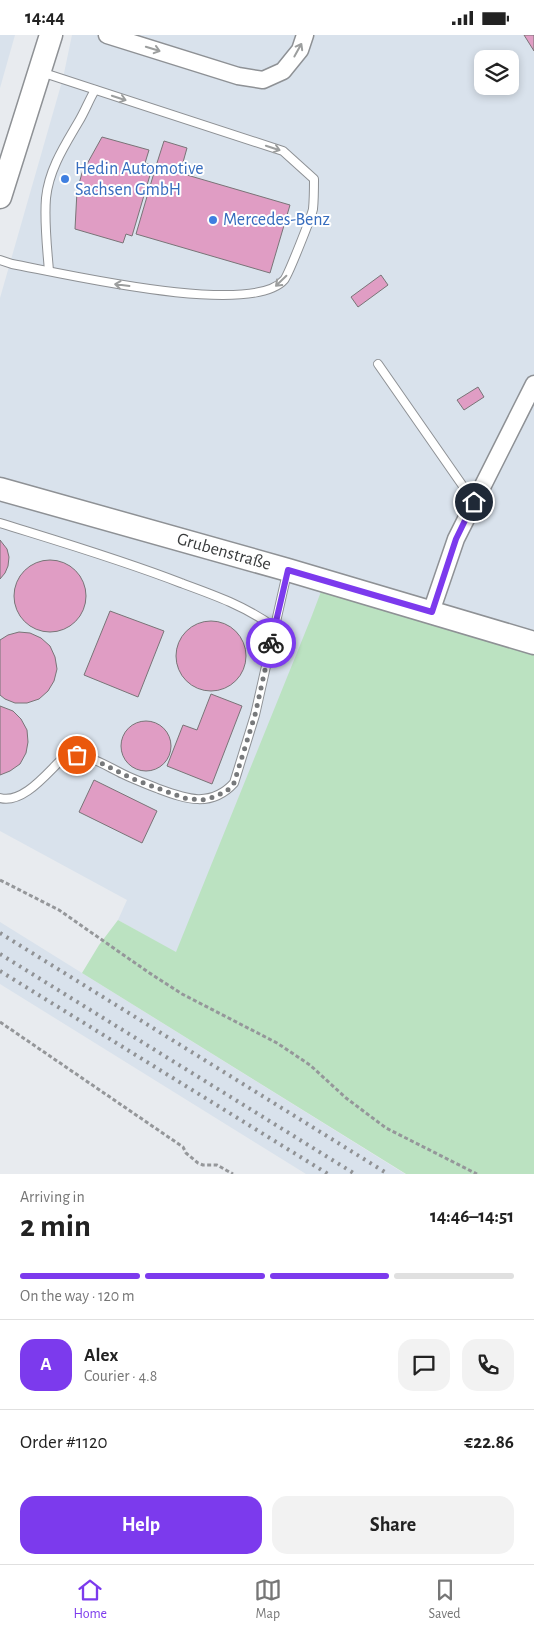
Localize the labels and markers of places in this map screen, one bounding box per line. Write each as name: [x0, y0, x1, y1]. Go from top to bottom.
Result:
place label: Hedin Automotive Sachsen GmbH: [75, 160, 204, 199]
marker: Hedin Automotive Sachsen GmbH: [59, 173, 71, 185]
place label: Mercedes-Benz: [223, 211, 330, 229]
marker: Mercedes-Benz: [207, 214, 219, 226]
pin: [453, 481, 495, 523]
pin: [56, 734, 98, 776]

